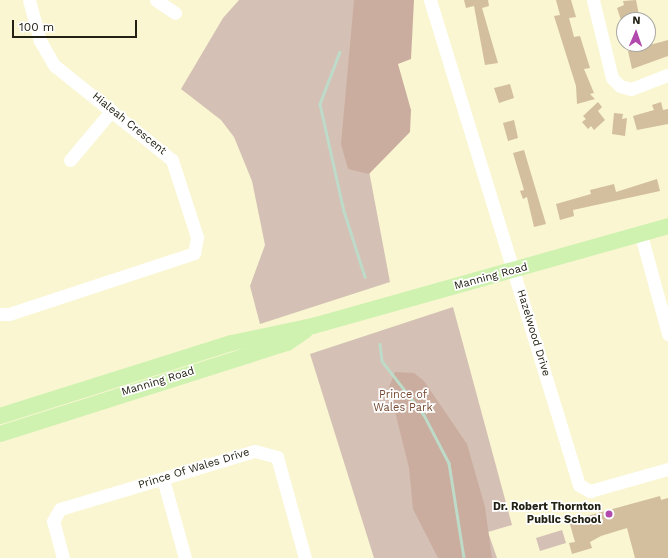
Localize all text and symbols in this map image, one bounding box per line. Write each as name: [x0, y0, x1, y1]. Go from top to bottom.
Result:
scale bar: [14, 12, 139, 38]
north arrow: [616, 12, 656, 52]
text: N: [632, 14, 641, 27]
text: 100 m: [19, 20, 54, 34]
street label: Hialeah Crescent: [89, 90, 169, 158]
street label: Manning Road: [453, 261, 529, 293]
street label: Hazelwood Drive: [514, 288, 552, 378]
street label: Manning Road: [120, 365, 196, 399]
park label: Prince of Wales Park: [373, 389, 433, 415]
street label: Prince Of Wales Drive: [136, 446, 252, 492]
place label: Dr. Robert Thornton Public School: [493, 501, 601, 527]
marker: Dr. Robert Thornton Public School: [604, 509, 614, 519]

